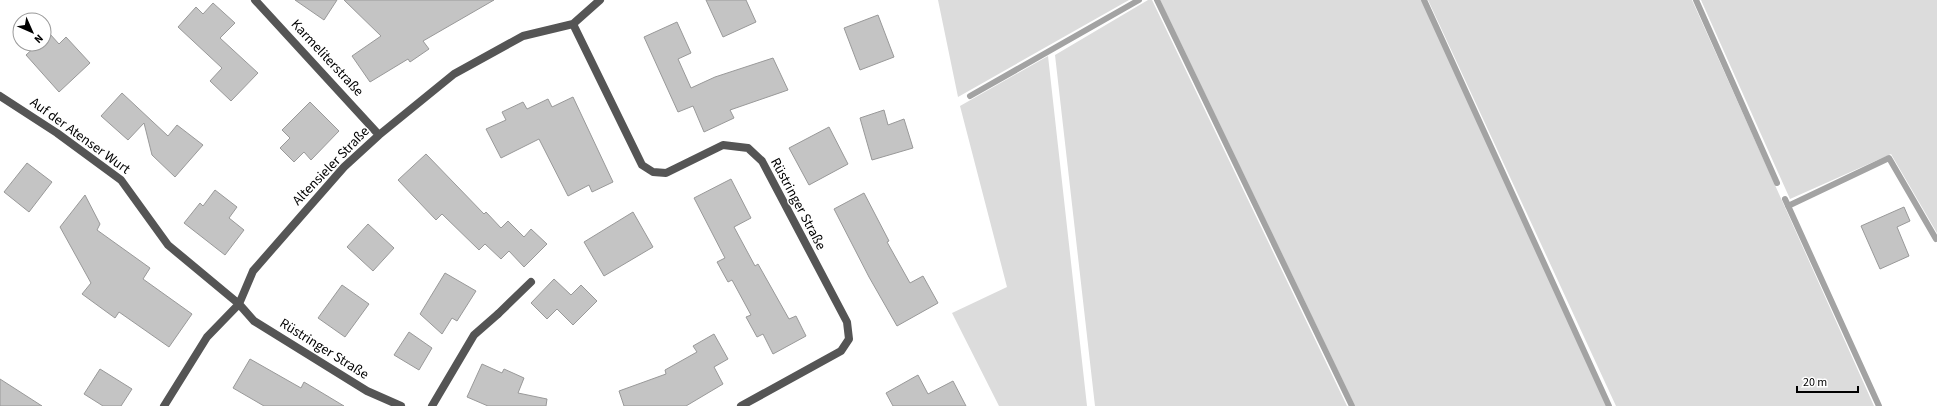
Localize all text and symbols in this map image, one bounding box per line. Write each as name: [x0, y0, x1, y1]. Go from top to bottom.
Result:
north arrow: [12, 12, 52, 52]
street label: Karmeliterstraße: [286, 15, 368, 101]
text: N: [31, 31, 47, 47]
street label: Auf der Atenser Wurt: [26, 93, 134, 179]
street label: Altensieler Straße: [288, 122, 374, 210]
street label: Rüstringer Straße: [765, 154, 831, 254]
street label: Rüstringer Straße: [276, 314, 373, 384]
scale bar: [1797, 368, 1858, 394]
text: 20 m: [1803, 374, 1827, 391]

